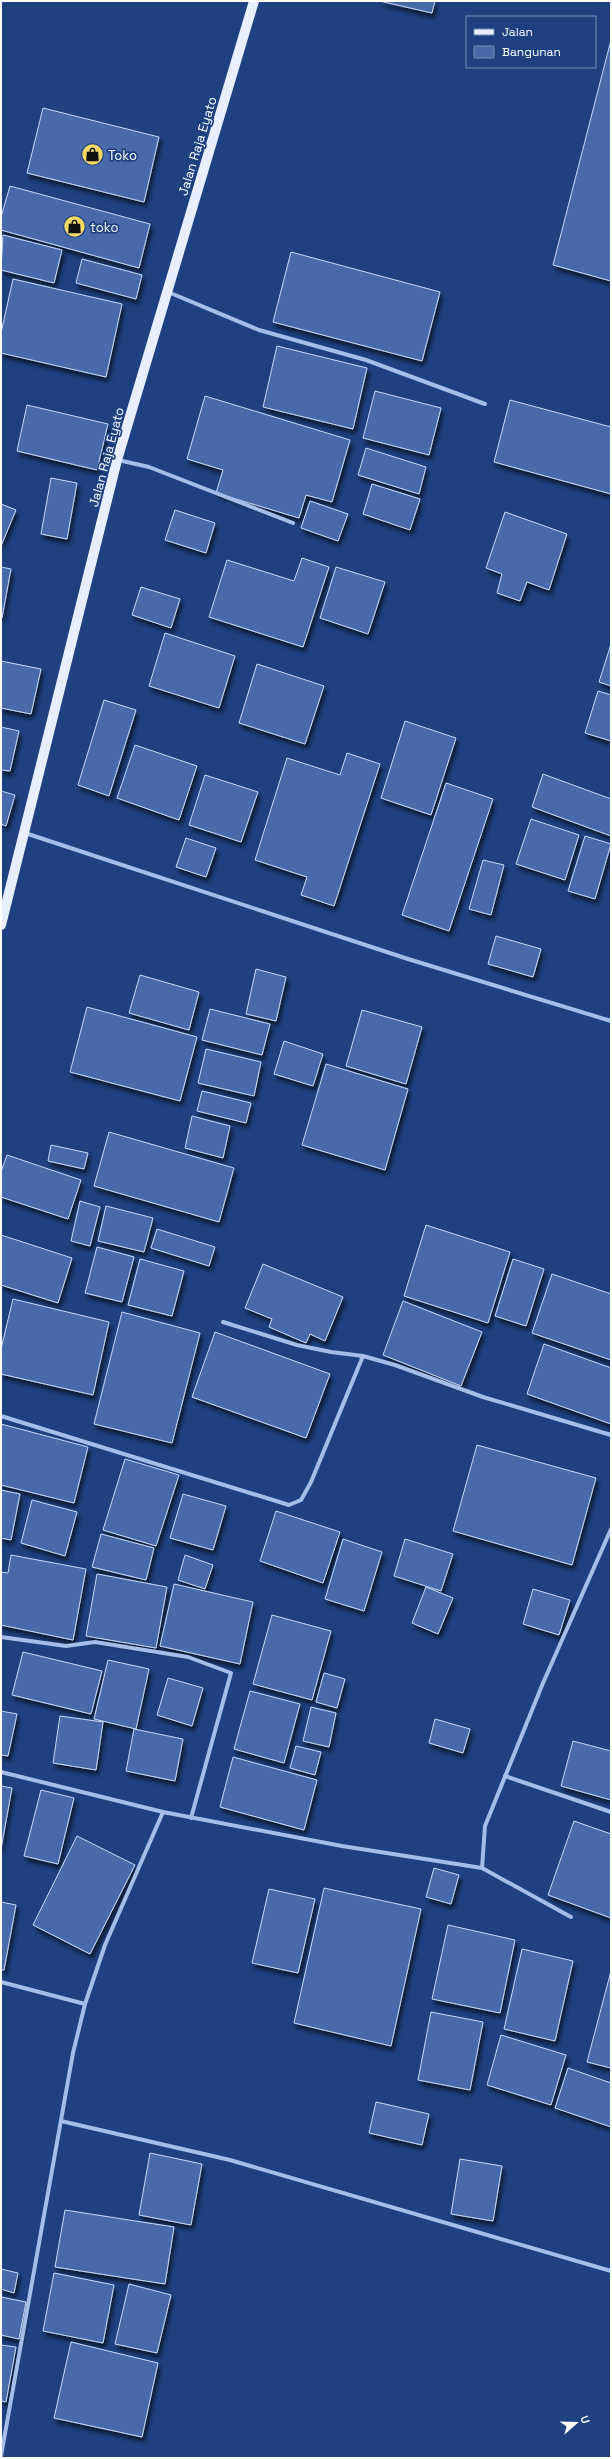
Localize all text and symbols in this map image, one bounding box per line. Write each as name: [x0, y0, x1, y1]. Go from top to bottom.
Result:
legend: [466, 16, 596, 68]
text: Jalan: [502, 24, 533, 40]
text: Bangunan: [502, 44, 561, 60]
street label: Jalan Raja Eyato: [174, 95, 221, 198]
shop icon: Toko: [80, 142, 106, 168]
place label: Toko: [108, 147, 137, 164]
shop icon: toko: [62, 214, 88, 240]
place label: toko: [90, 219, 118, 236]
street label: Jalan Raja Eyato: [85, 405, 128, 509]
north arrow: [556, 2403, 596, 2443]
text: U: [578, 2414, 593, 2425]

